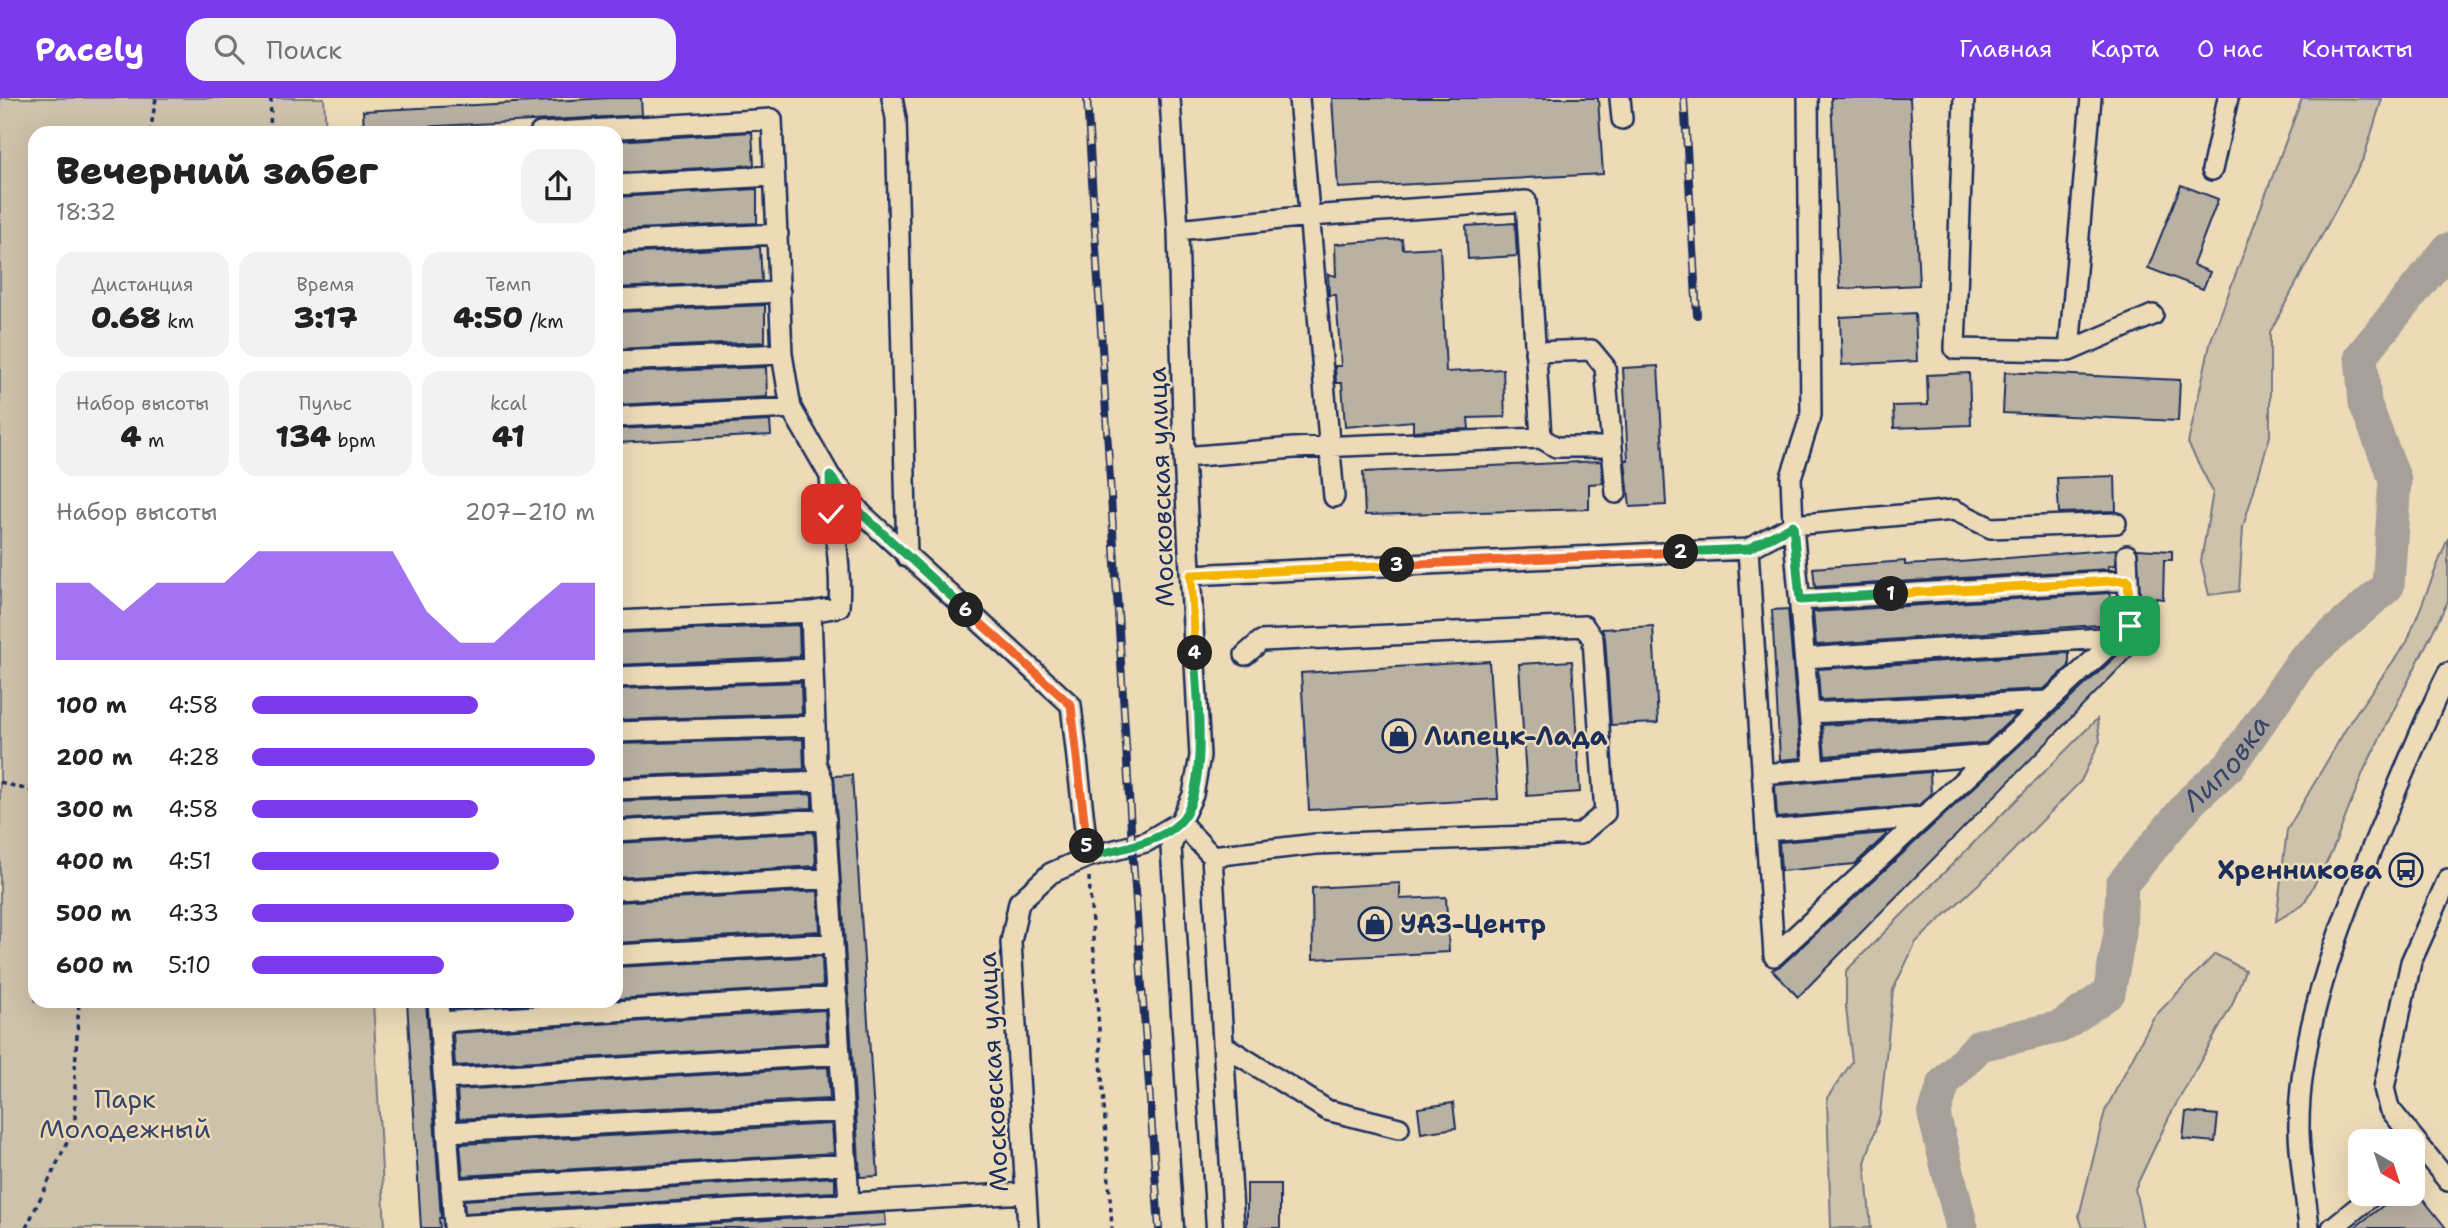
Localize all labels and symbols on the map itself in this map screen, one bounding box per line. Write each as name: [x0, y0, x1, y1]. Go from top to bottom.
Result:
street label: Московская улица: [1139, 366, 1182, 608]
pin: [801, 484, 861, 544]
pin: 2: [1664, 534, 1698, 570]
pin: 3: [1380, 547, 1414, 582]
pin: 1: [1874, 576, 1909, 612]
pin: 6: [948, 592, 984, 628]
pin: [2100, 596, 2160, 656]
pin: 4: [1178, 636, 1212, 670]
water label: Липовка: [2173, 707, 2278, 820]
shop icon: Липецк-Лада: [1380, 717, 1418, 755]
place label: Липецк-Лада: [1424, 718, 1608, 753]
pin: 5: [1070, 828, 1104, 864]
bus stop icon: Хренникова: [2387, 851, 2425, 889]
place label: Хренникова: [2218, 852, 2382, 887]
shop icon: УАЗ-Центр: [1356, 905, 1394, 943]
place label: УАЗ-Центр: [1400, 906, 1546, 941]
street label: Московская улица: [969, 951, 1016, 1193]
park label: Парк Молодежный: [39, 1081, 211, 1146]
north arrow: [2348, 1129, 2426, 1206]

